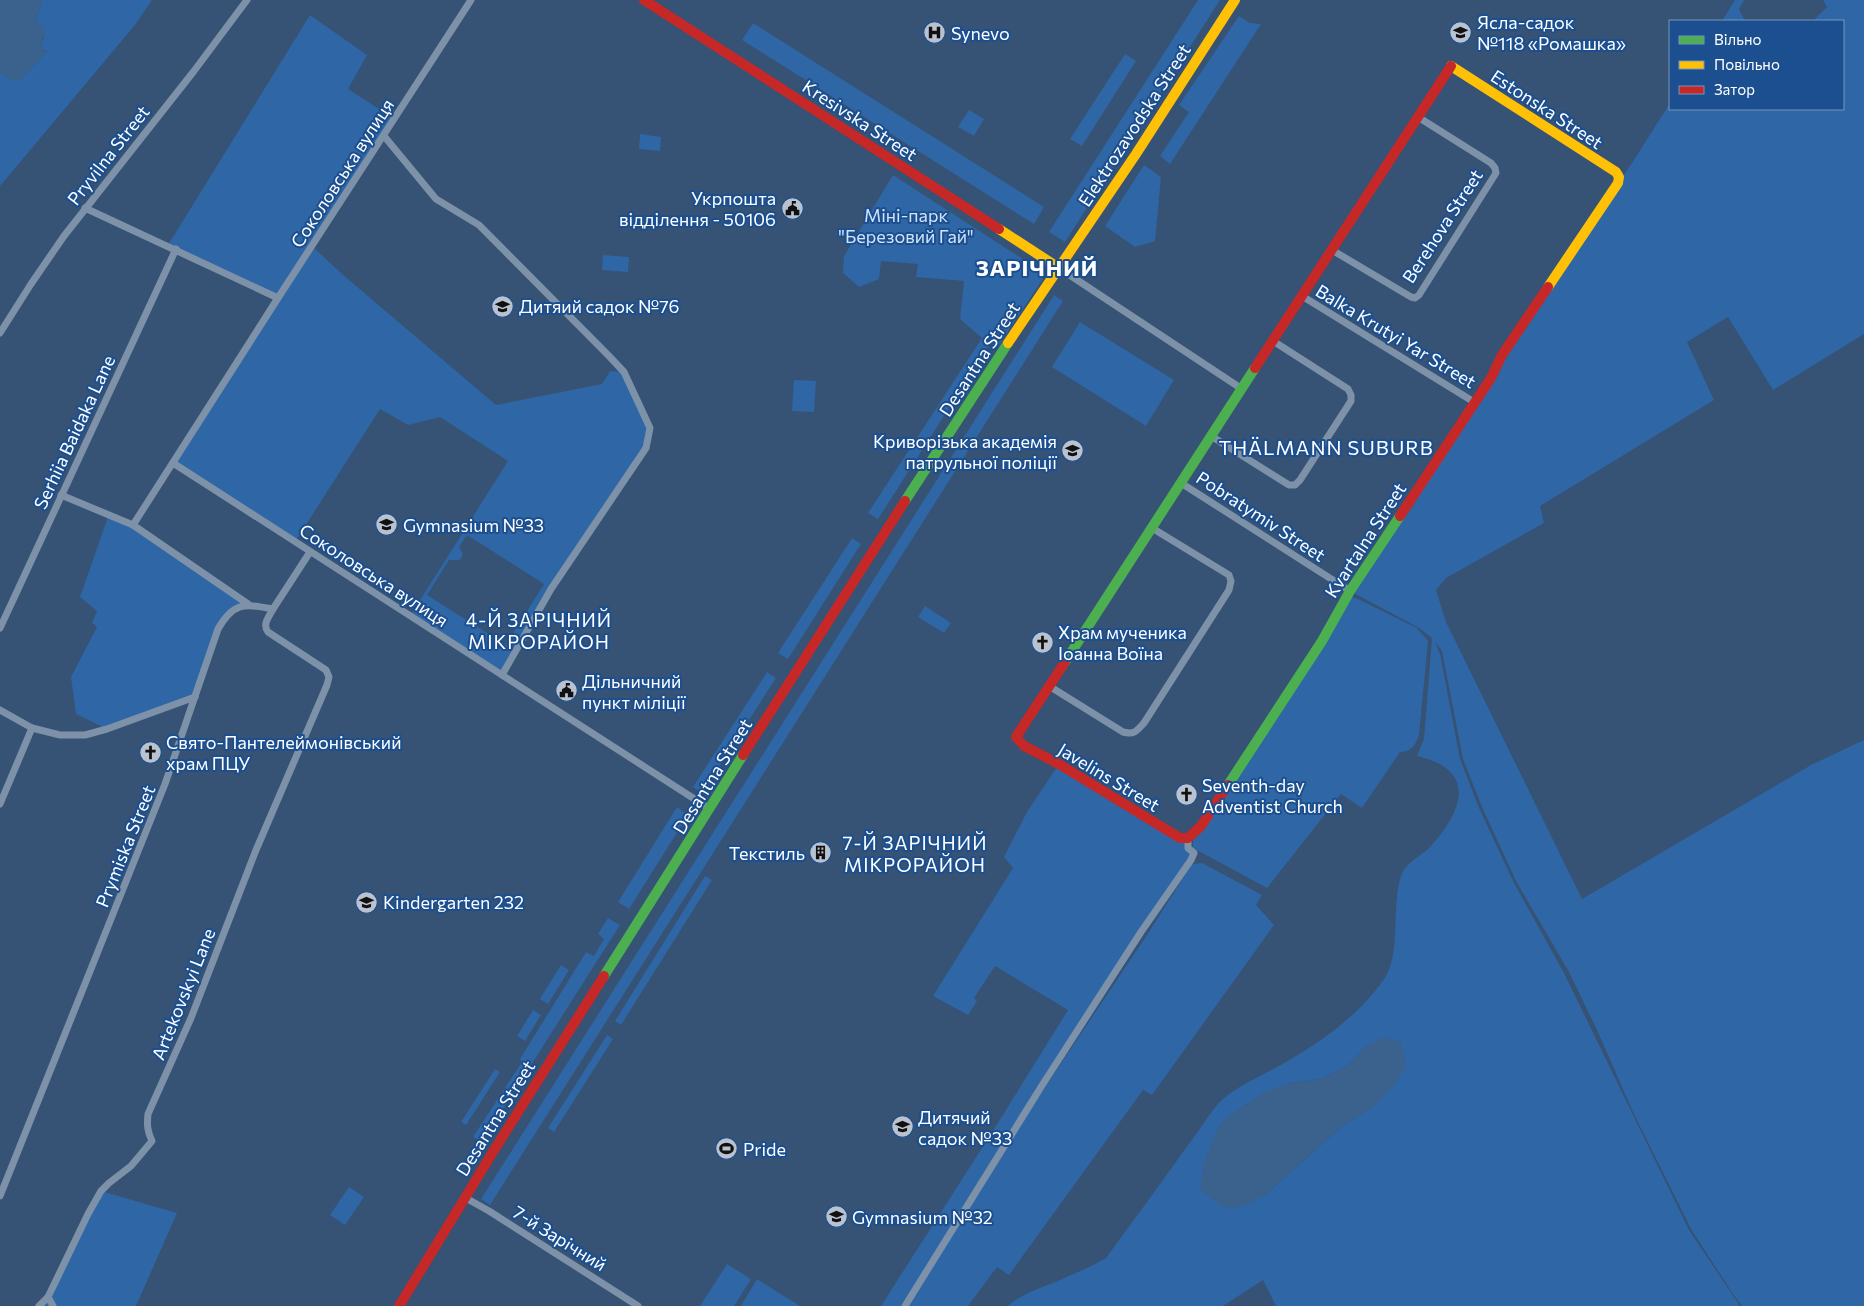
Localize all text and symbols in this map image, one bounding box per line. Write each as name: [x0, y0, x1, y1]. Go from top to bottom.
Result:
place label: Ясла-садок №118 «Ромашка»: [1477, 11, 1626, 54]
school or university icon: Ясла-садок №118 «Ромашка»: [1449, 20, 1473, 44]
legend: [1669, 20, 1844, 110]
hospital icon: Synevo: [923, 21, 947, 45]
place label: Synevo: [951, 22, 1010, 44]
text: Вільно: [1714, 30, 1761, 48]
street label: Elektrozavodska Street: [1073, 40, 1195, 210]
text: Повільно: [1714, 55, 1780, 73]
street label: Estonska Street: [1487, 65, 1607, 153]
street label: Kresivska Street: [799, 75, 921, 165]
text: Затор: [1714, 80, 1755, 98]
street label: Соколовська вулиця: [286, 94, 398, 252]
street label: Pryvilna Street: [62, 101, 154, 209]
street label: Berehova Street: [1397, 165, 1487, 287]
place label: Укрпошта відділення - 50106: [619, 187, 776, 230]
public building icon: Укрпошта відділення - 50106: [780, 196, 804, 220]
park label: Міні-парк "Березовий Гай": [838, 204, 974, 247]
district label: ЗАРІЧНИЙ: [976, 254, 1098, 281]
street label: Balka Krutyi Yar Street: [1312, 279, 1480, 393]
school or university icon: Дитяий садок №76: [491, 294, 515, 318]
place label: Дитяий садок №76: [519, 295, 680, 317]
street label: Desantna Street: [934, 298, 1024, 420]
street label: Serhiia Baidaka Lane: [29, 352, 119, 512]
place label: Криворізька академія патрульної поліції: [873, 430, 1057, 473]
district label: THÄLMANN SUBURB: [1218, 435, 1434, 459]
school or university icon: Криворізька академія патрульної поліції: [1061, 439, 1085, 463]
street label: Pobratymiv Street: [1192, 466, 1330, 566]
street label: Kvartalna Street: [1320, 478, 1410, 602]
school or university icon: Gymnasium №33: [375, 513, 399, 537]
place label: Gymnasium №33: [403, 514, 544, 536]
street label: Соколовська вулиця: [295, 519, 453, 631]
district label: 4-Й ЗАРІЧНИЙ МІКРОРАЙОН: [466, 608, 612, 653]
place label: Храм мученика Іоанна Воїна: [1058, 621, 1187, 664]
church icon: Храм мученика Іоанна Воїна: [1030, 630, 1054, 654]
place label: Дільничний пункт міліції: [582, 670, 686, 713]
public building icon: Дільничний пункт міліції: [554, 679, 578, 703]
street label: Desantna Street: [668, 714, 756, 838]
place label: Свято-Пантелеймонівський храм ПЦУ: [166, 731, 402, 774]
street label: Javelins Street: [1054, 738, 1164, 816]
church icon: Свято-Пантелеймонівський храм ПЦУ: [138, 740, 162, 764]
place label: Seventh-day Adventist Church: [1202, 774, 1343, 817]
street label: Prymiska Street: [90, 782, 160, 910]
church icon: Seventh-day Adventist Church: [1174, 783, 1198, 807]
district label: 7-Й ЗАРІЧНИЙ МІКРОРАЙОН: [843, 831, 987, 876]
building icon: Текстиль: [809, 841, 833, 865]
place label: Текстиль: [729, 842, 805, 864]
school or university icon: Kindergarten 232: [355, 890, 379, 914]
place label: Kindergarten 232: [383, 891, 524, 913]
street label: Artekovskyi Lane: [147, 925, 219, 1063]
street label: Desantna Street: [451, 1056, 539, 1180]
place label: Дитячий садок №33: [918, 1106, 1012, 1149]
school or university icon: Дитячий садок №33: [890, 1115, 914, 1139]
sports icon: Pride: [715, 1137, 739, 1161]
place label: Pride: [743, 1138, 786, 1160]
street label: 7-й Зарічний: [509, 1201, 611, 1275]
school or university icon: Gymnasium №32: [824, 1205, 848, 1229]
place label: Gymnasium №32: [852, 1206, 993, 1228]

